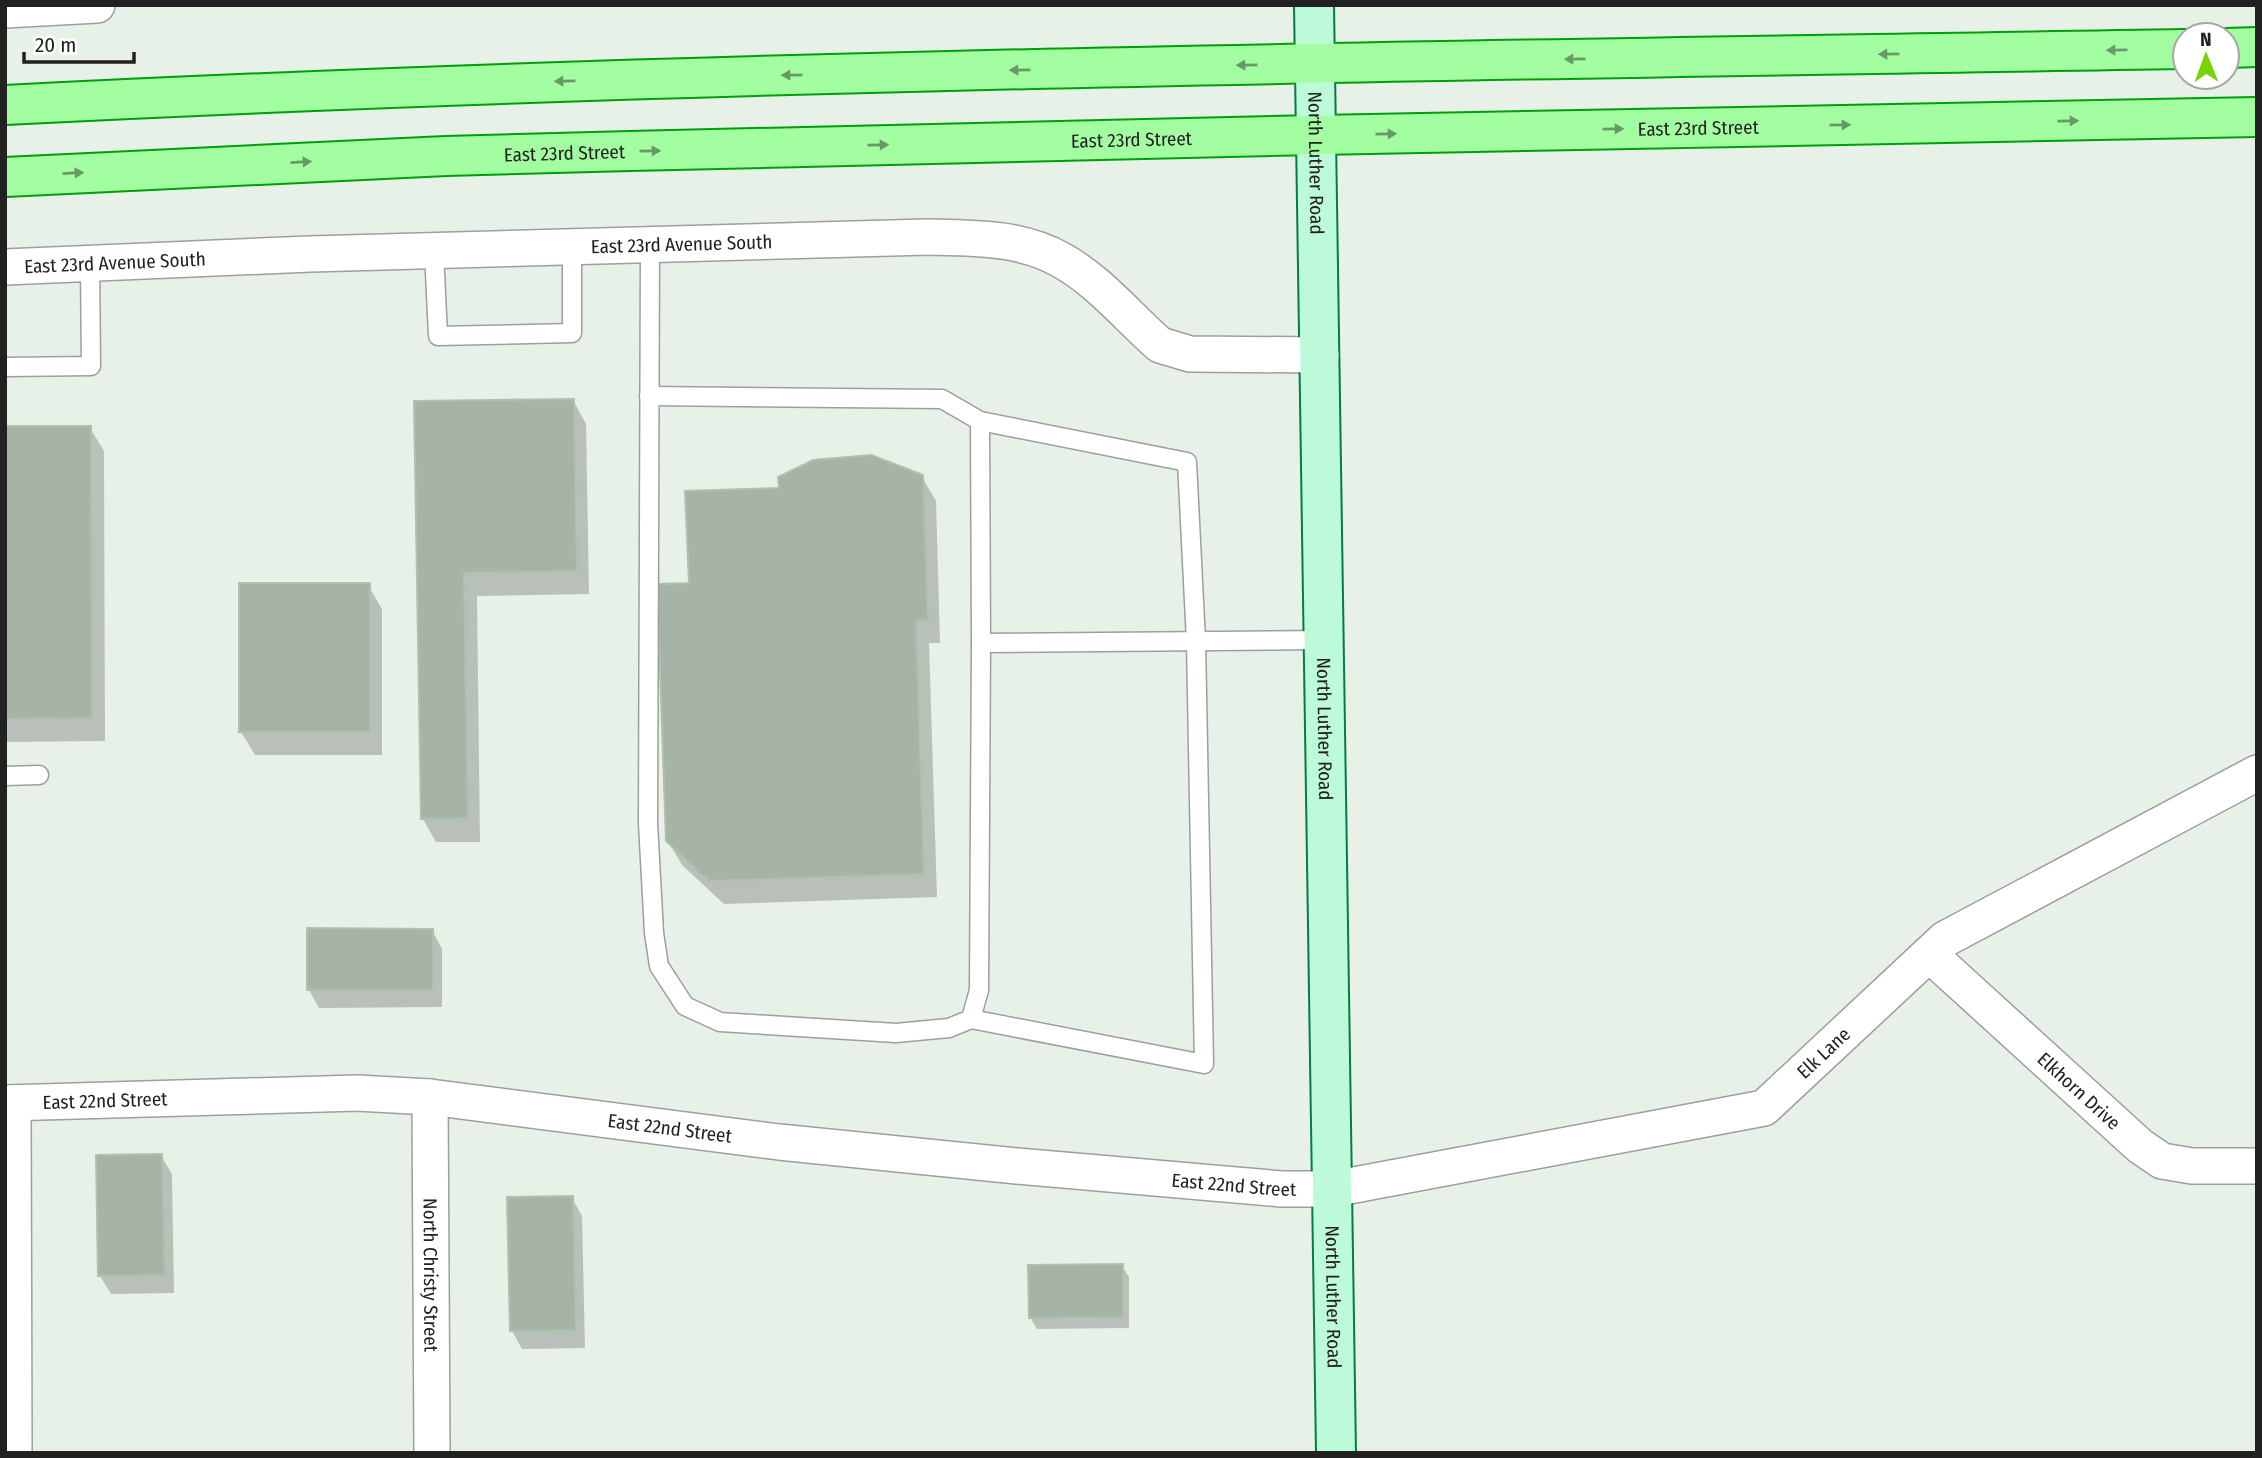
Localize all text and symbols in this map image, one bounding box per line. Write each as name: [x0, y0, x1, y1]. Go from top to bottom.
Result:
scale bar: [24, 21, 135, 65]
north arrow: [2171, 21, 2241, 91]
text: N: [2200, 28, 2212, 51]
text: 20 m: [35, 32, 76, 58]
one-way arrow: [2106, 44, 2128, 55]
one-way arrow: [1878, 48, 1900, 59]
one-way arrow: [1564, 53, 1586, 65]
one-way arrow: [1236, 59, 1258, 71]
one-way arrow: [1009, 64, 1031, 76]
one-way arrow: [781, 70, 803, 81]
one-way arrow: [554, 75, 576, 87]
street label: North Luther Road: [1303, 91, 1328, 235]
one-way arrow: [2057, 115, 2079, 127]
street label: East 23rd Street: [1637, 116, 1760, 141]
one-way arrow: [1830, 119, 1852, 131]
one-way arrow: [1602, 124, 1624, 135]
street label: East 23rd Street: [1070, 127, 1193, 153]
one-way arrow: [1375, 128, 1397, 139]
street label: East 23rd Street: [504, 140, 626, 166]
one-way arrow: [867, 140, 889, 151]
one-way arrow: [640, 145, 662, 156]
one-way arrow: [290, 157, 312, 168]
one-way arrow: [63, 168, 85, 179]
street label: East 23rd Avenue South: [591, 230, 773, 258]
street label: East 23rd Avenue South: [24, 247, 206, 278]
street label: North Luther Road: [1312, 657, 1337, 801]
street label: Elk Lane: [1792, 1023, 1855, 1083]
street label: Elkhorn Drive: [2033, 1047, 2125, 1135]
street label: East 22nd Street: [42, 1087, 169, 1114]
street label: East 22nd Street: [606, 1109, 734, 1148]
street label: East 22nd Street: [1171, 1168, 1297, 1201]
street label: North Christy Street: [419, 1198, 442, 1353]
street label: North Luther Road: [1321, 1225, 1346, 1369]

